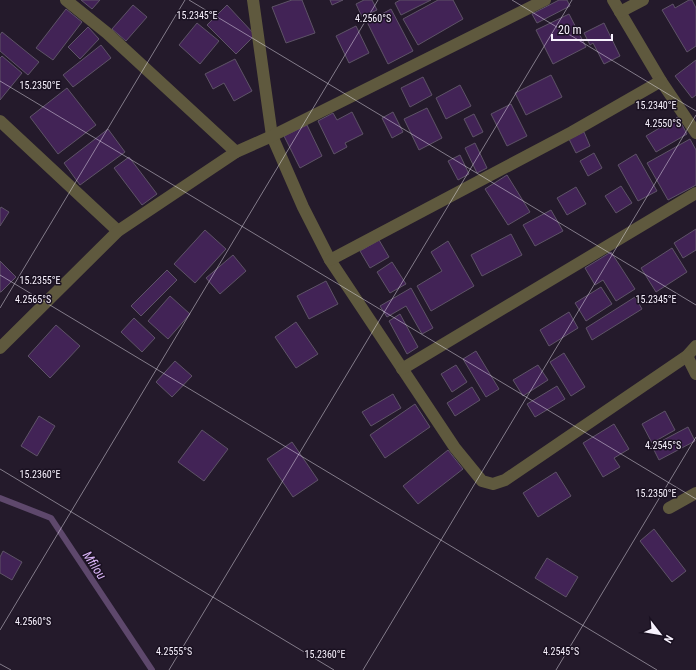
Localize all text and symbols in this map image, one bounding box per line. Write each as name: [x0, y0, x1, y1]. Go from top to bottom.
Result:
text: 15.2345°E: [177, 10, 218, 21]
text: 4.2560°S: [355, 13, 391, 24]
scale bar: [552, 16, 612, 42]
text: 20 m: [558, 23, 582, 37]
text: 15.2350°E: [20, 80, 61, 91]
text: 15.2340°E: [636, 100, 677, 111]
text: 4.2550°S: [645, 118, 681, 129]
text: 15.2355°E: [20, 275, 61, 286]
text: 4.2565°S: [15, 294, 51, 305]
text: 15.2345°E: [636, 294, 677, 305]
text: 4.2545°S: [645, 440, 681, 451]
text: 15.2360°E: [20, 469, 61, 480]
text: 15.2350°E: [636, 488, 677, 499]
water label: Mfilou: [80, 548, 109, 582]
north arrow: [640, 614, 680, 654]
text: 4.2560°S: [15, 616, 51, 627]
text: N: [661, 633, 675, 645]
text: 4.2555°S: [156, 646, 192, 657]
text: 4.2545°S: [543, 646, 579, 657]
text: 15.2360°E: [305, 649, 346, 660]

